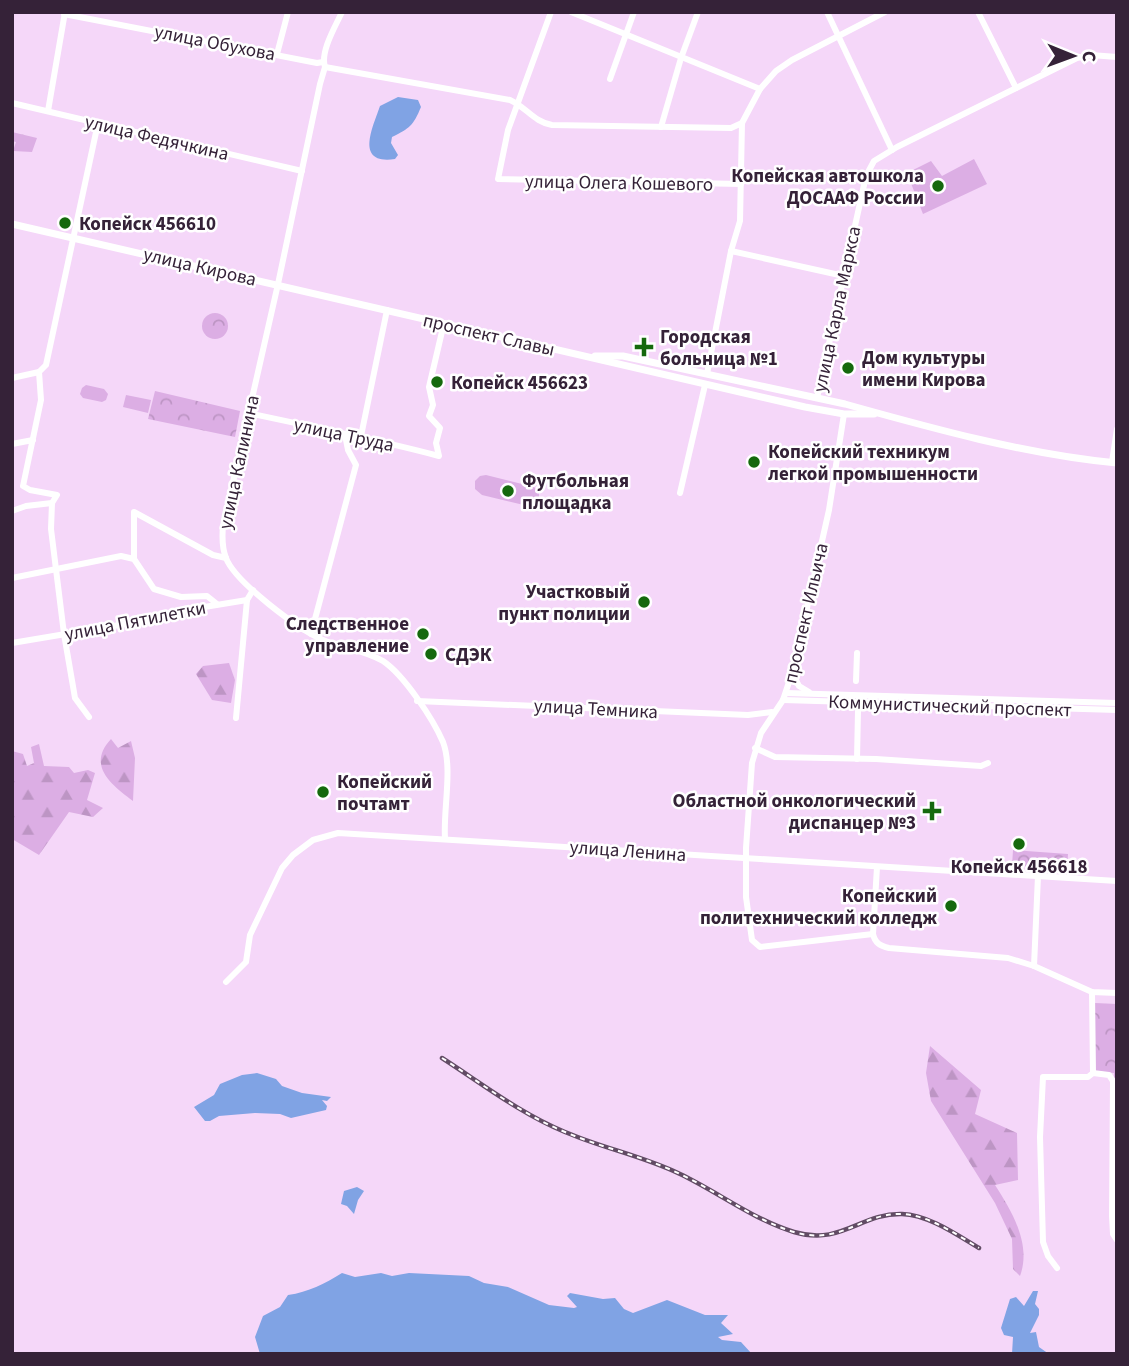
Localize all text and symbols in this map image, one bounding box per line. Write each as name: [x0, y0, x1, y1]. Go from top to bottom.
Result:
street label: улица Обухова: [152, 19, 278, 68]
north arrow: [1038, 21, 1108, 91]
text: С: [1075, 51, 1102, 62]
street label: улица Федячкина: [82, 109, 231, 168]
place label: Копейская автошкола ДОСААФ России: [731, 163, 924, 212]
street label: улица Олега Кошевого: [525, 168, 713, 199]
marker: Копейская автошкола ДОСААФ России: [930, 178, 946, 194]
place label: Копейск 456610: [79, 211, 216, 238]
marker: Копейск 456610: [57, 215, 73, 231]
street label: улица Карла Маркса: [807, 224, 868, 395]
street label: улица Кирова: [140, 241, 259, 294]
street label: проспект Славы: [420, 307, 557, 364]
place label: Городская больница №1: [660, 324, 778, 373]
marker: Городская больница №1: [634, 337, 654, 357]
place label: Дом культуры имени Кирова: [862, 345, 986, 394]
marker: Дом культуры имени Кирова: [840, 360, 856, 376]
place label: Копейск 456623: [451, 370, 588, 397]
marker: Копейск 456623: [429, 374, 445, 390]
street label: улица Калинина: [212, 393, 267, 532]
street label: улица Труда: [291, 412, 396, 459]
place label: Копейский техникум легкой промышенности: [768, 439, 978, 488]
marker: Копейский техникум легкой промышенности: [746, 454, 762, 470]
place label: Футбольная площадка: [522, 468, 629, 517]
marker: Футбольная площадка: [500, 483, 516, 499]
street label: проспект Ильича: [777, 540, 836, 686]
place label: Участковый пункт полиции: [498, 579, 630, 628]
marker: Участковый пункт полиции: [636, 594, 652, 610]
street label: улица Пятилетки: [62, 595, 208, 648]
place label: Следственное управление: [286, 611, 409, 660]
marker: Следственное управление: [415, 626, 431, 642]
place label: СДЭК: [445, 642, 492, 669]
marker: СДЭК: [423, 646, 439, 662]
street label: Коммунистический проспект: [828, 689, 1072, 724]
street label: улица Темника: [533, 693, 659, 726]
place label: Копейский почтамт: [337, 769, 432, 818]
marker: Копейский почтамт: [315, 784, 331, 800]
place label: Областной онкологический диспанцер №3: [673, 788, 916, 837]
marker: Областной онкологический диспанцер №3: [922, 801, 942, 821]
street label: улица Ленина: [569, 834, 687, 869]
marker: Копейск 456618: [1011, 836, 1027, 852]
place label: Копейск 456618: [950, 854, 1088, 881]
place label: Копейский политехнический колледж: [700, 883, 937, 932]
marker: Копейский политехнический колледж: [943, 898, 959, 914]

